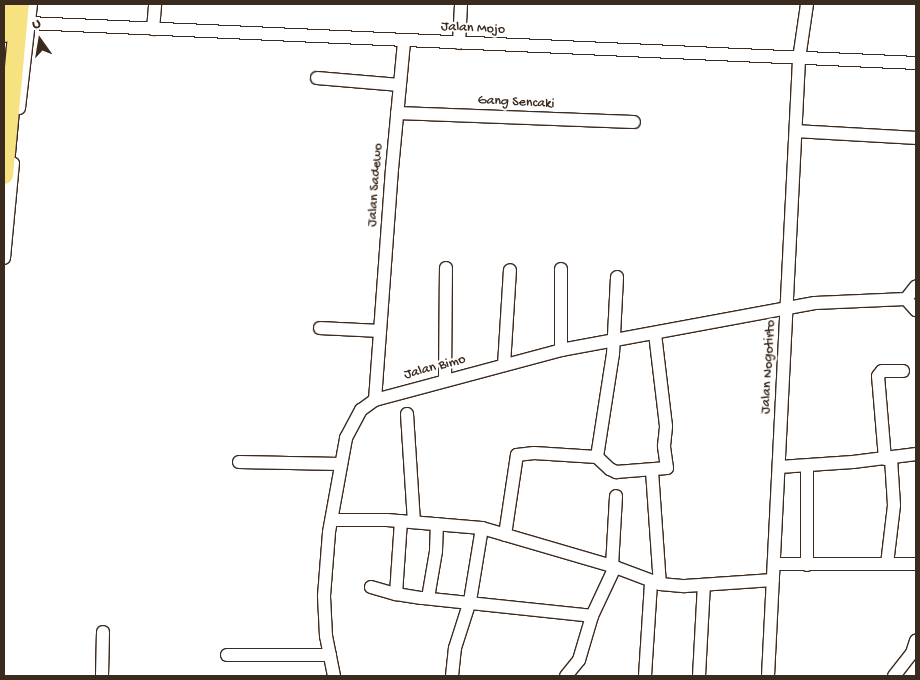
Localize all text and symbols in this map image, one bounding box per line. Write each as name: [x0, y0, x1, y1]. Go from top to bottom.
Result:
north arrow: [15, 15, 65, 65]
text: U: [31, 16, 42, 34]
street label: Jalan Mojo: [440, 19, 506, 39]
street label: Gang Sencaki: [477, 93, 555, 113]
street label: Jalan Sadewo: [365, 143, 387, 227]
street label: Jalan Nogotirto: [758, 319, 780, 415]
street label: Jalan Bimo: [402, 352, 468, 384]

